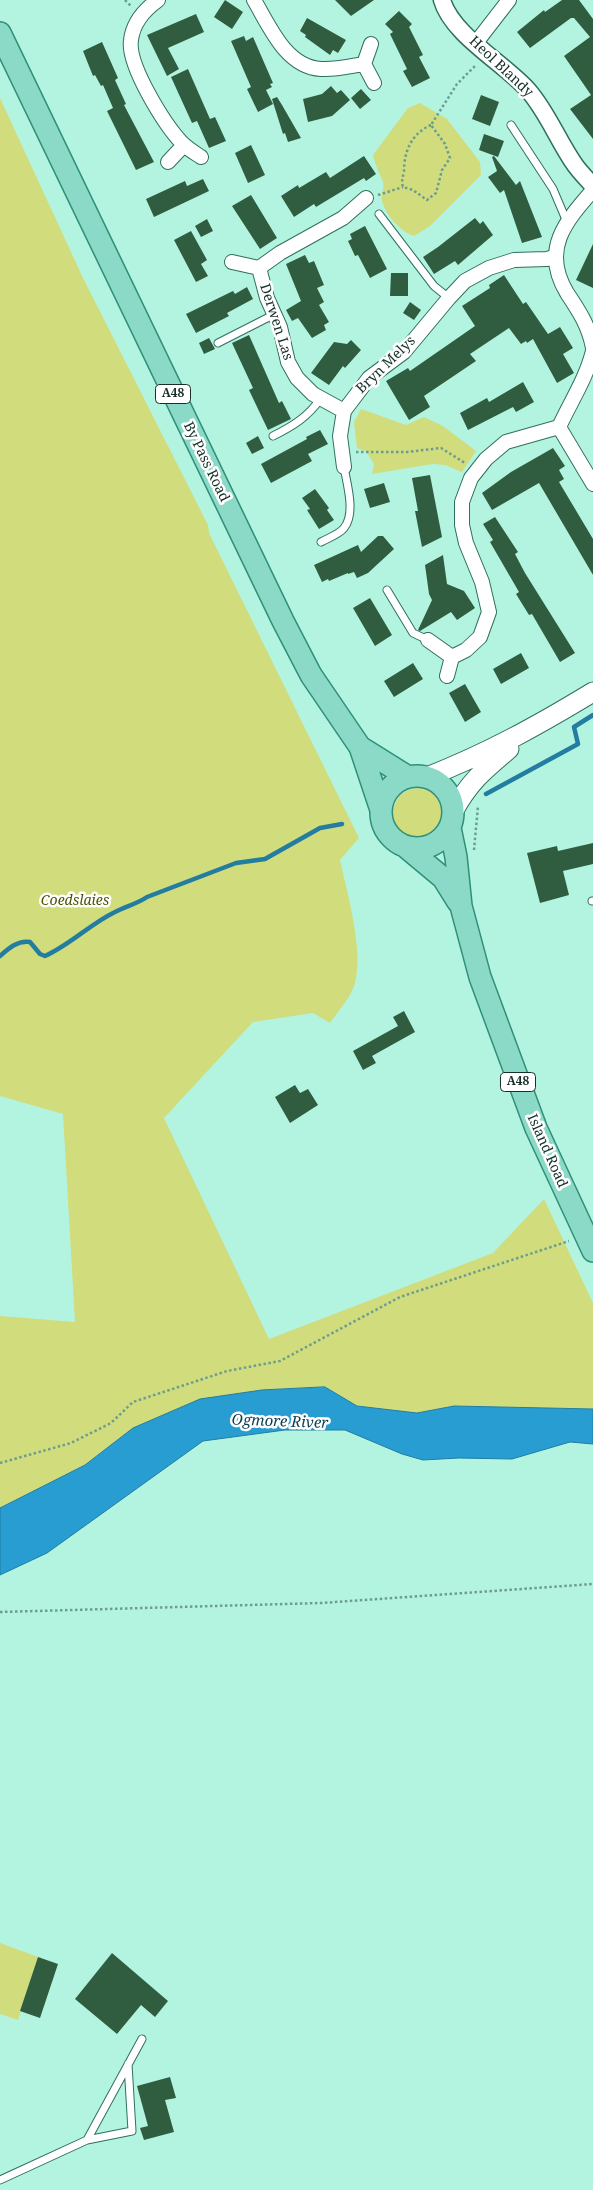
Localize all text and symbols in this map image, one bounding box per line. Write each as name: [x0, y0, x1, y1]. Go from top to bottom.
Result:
street label: Heol Blandy: [465, 33, 537, 101]
street label: Derwen Las: [256, 282, 296, 362]
street label: Bryn Melys: [353, 333, 419, 397]
road number: A48: [156, 384, 190, 404]
street label: By Pass Road: [179, 419, 233, 505]
park label: Coedslaies: [41, 893, 109, 909]
road number: A48: [500, 1072, 536, 1092]
street label: Island Road: [523, 1112, 571, 1190]
water label: Ogmore River: [231, 1411, 329, 1433]

